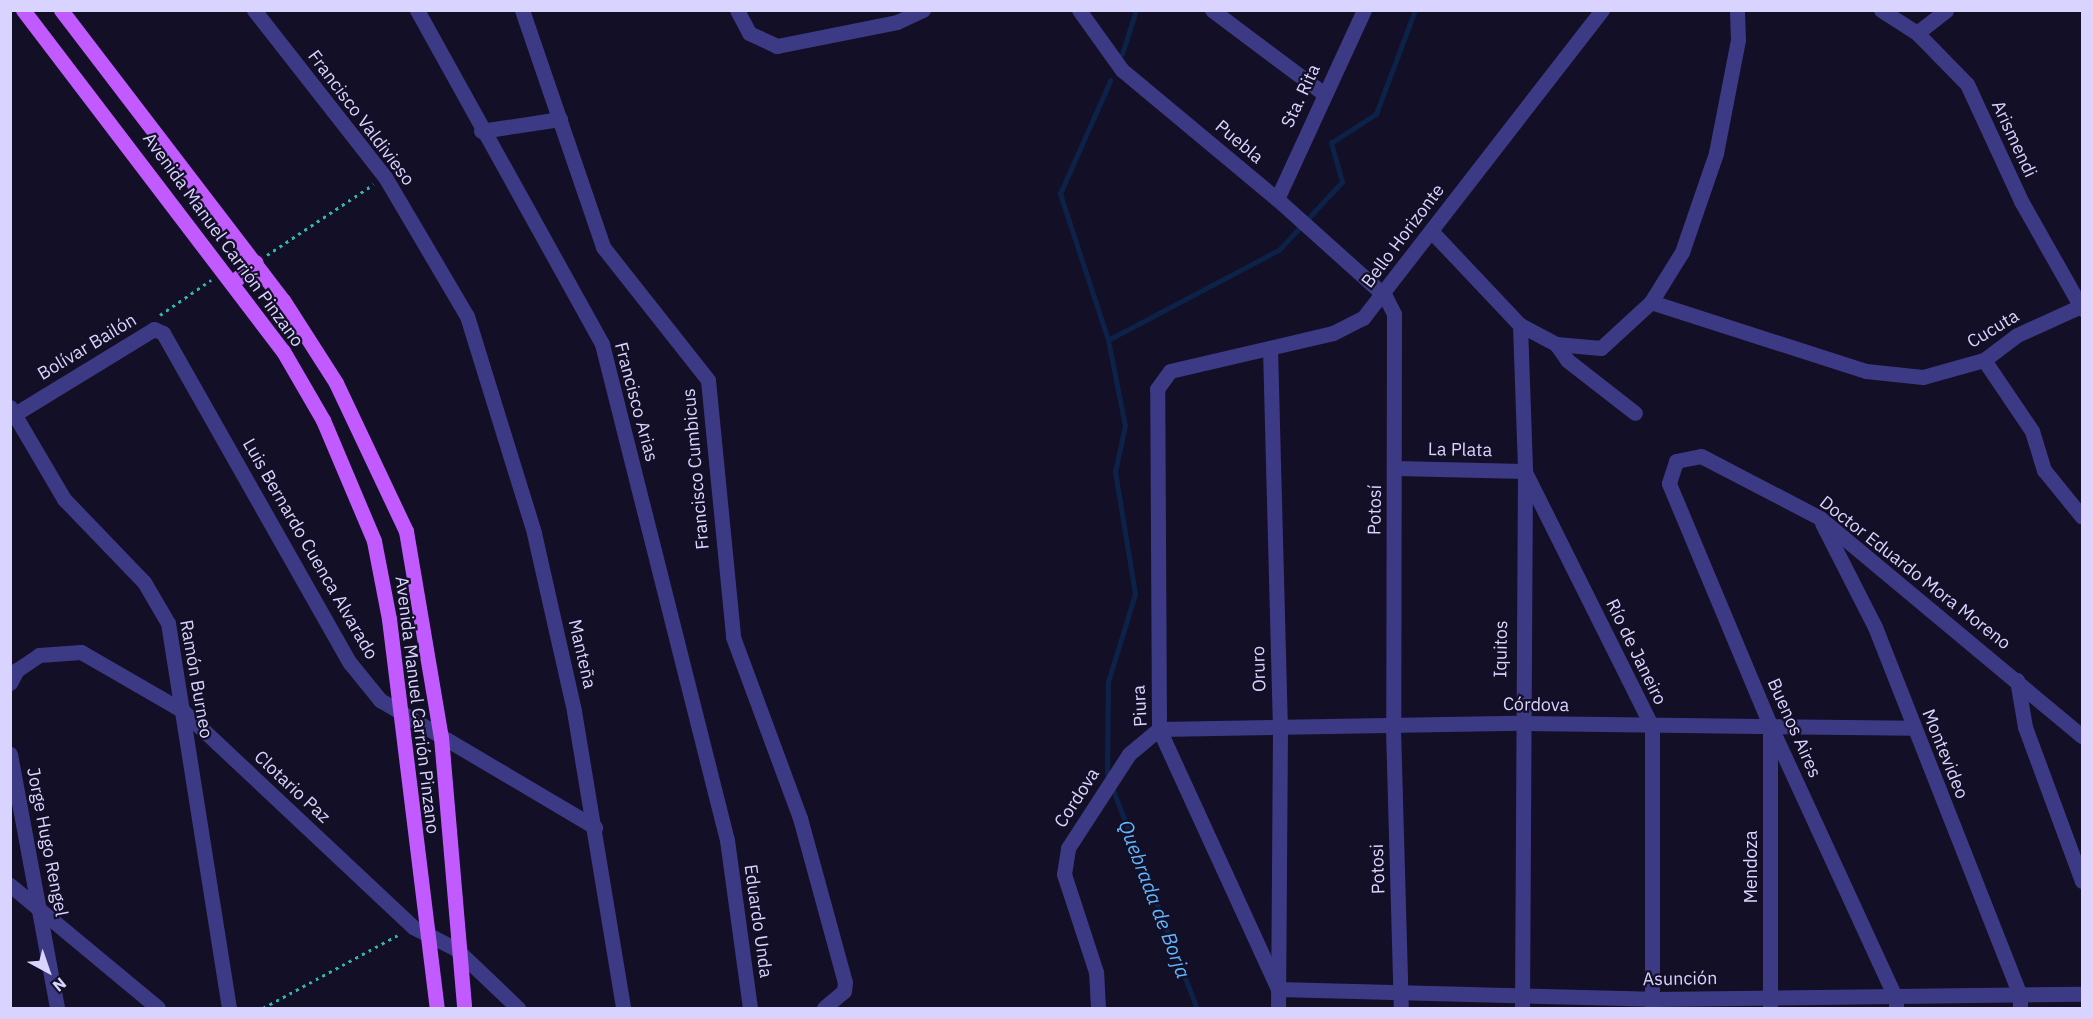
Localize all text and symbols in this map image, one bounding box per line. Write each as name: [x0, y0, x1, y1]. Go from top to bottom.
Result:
street label: Francisco Valdivieso: [303, 46, 419, 190]
street label: Sta. Rita: [1277, 61, 1325, 131]
street label: Arismendi: [1987, 97, 2041, 181]
street label: Puebla: [1211, 116, 1267, 168]
street label: Avenida Manuel Carrión Pinzano: [138, 129, 308, 351]
street label: Bello Horizonte: [1357, 180, 1449, 292]
street label: Cucuta: [1963, 305, 2023, 353]
street label: Bolívar Bailón: [34, 309, 140, 385]
street label: Francisco Arias: [610, 340, 662, 464]
street label: Francisco Cumbicus: [678, 387, 714, 551]
street label: Luis Bernardo Cuenca Alvarado: [238, 435, 382, 663]
street label: La Plata: [1428, 439, 1492, 461]
street label: Potosí: [1364, 485, 1386, 535]
street label: Doctor Eduardo Mora Moreno: [1815, 492, 2015, 654]
street label: Avenida Manuel Carrión Pinzano: [390, 575, 444, 835]
street label: Río de Janeiro: [1601, 596, 1671, 708]
street label: Manteña: [564, 617, 600, 691]
street label: Ramón Burneo: [175, 618, 217, 740]
street label: Iquitos: [1490, 620, 1512, 678]
street label: Oruro: [1247, 646, 1271, 692]
street label: Buenos Aires: [1762, 675, 1826, 781]
street label: Piura: [1128, 685, 1152, 727]
street label: Córdova: [1503, 694, 1569, 716]
street label: Montevideo: [1917, 706, 1973, 802]
street label: Clotario Paz: [249, 746, 335, 828]
street label: Cordova: [1050, 764, 1104, 832]
street label: Jorge Hugo Rengel: [22, 766, 72, 918]
water label: Quebrada de Borja: [1114, 817, 1196, 981]
street label: Mendoza: [1740, 830, 1762, 904]
street label: Potosi: [1366, 844, 1390, 894]
street label: Eduardo Unda: [739, 863, 777, 979]
north arrow: [18, 941, 78, 1001]
street label: Asunción: [1643, 968, 1717, 990]
text: N: [49, 973, 70, 996]

